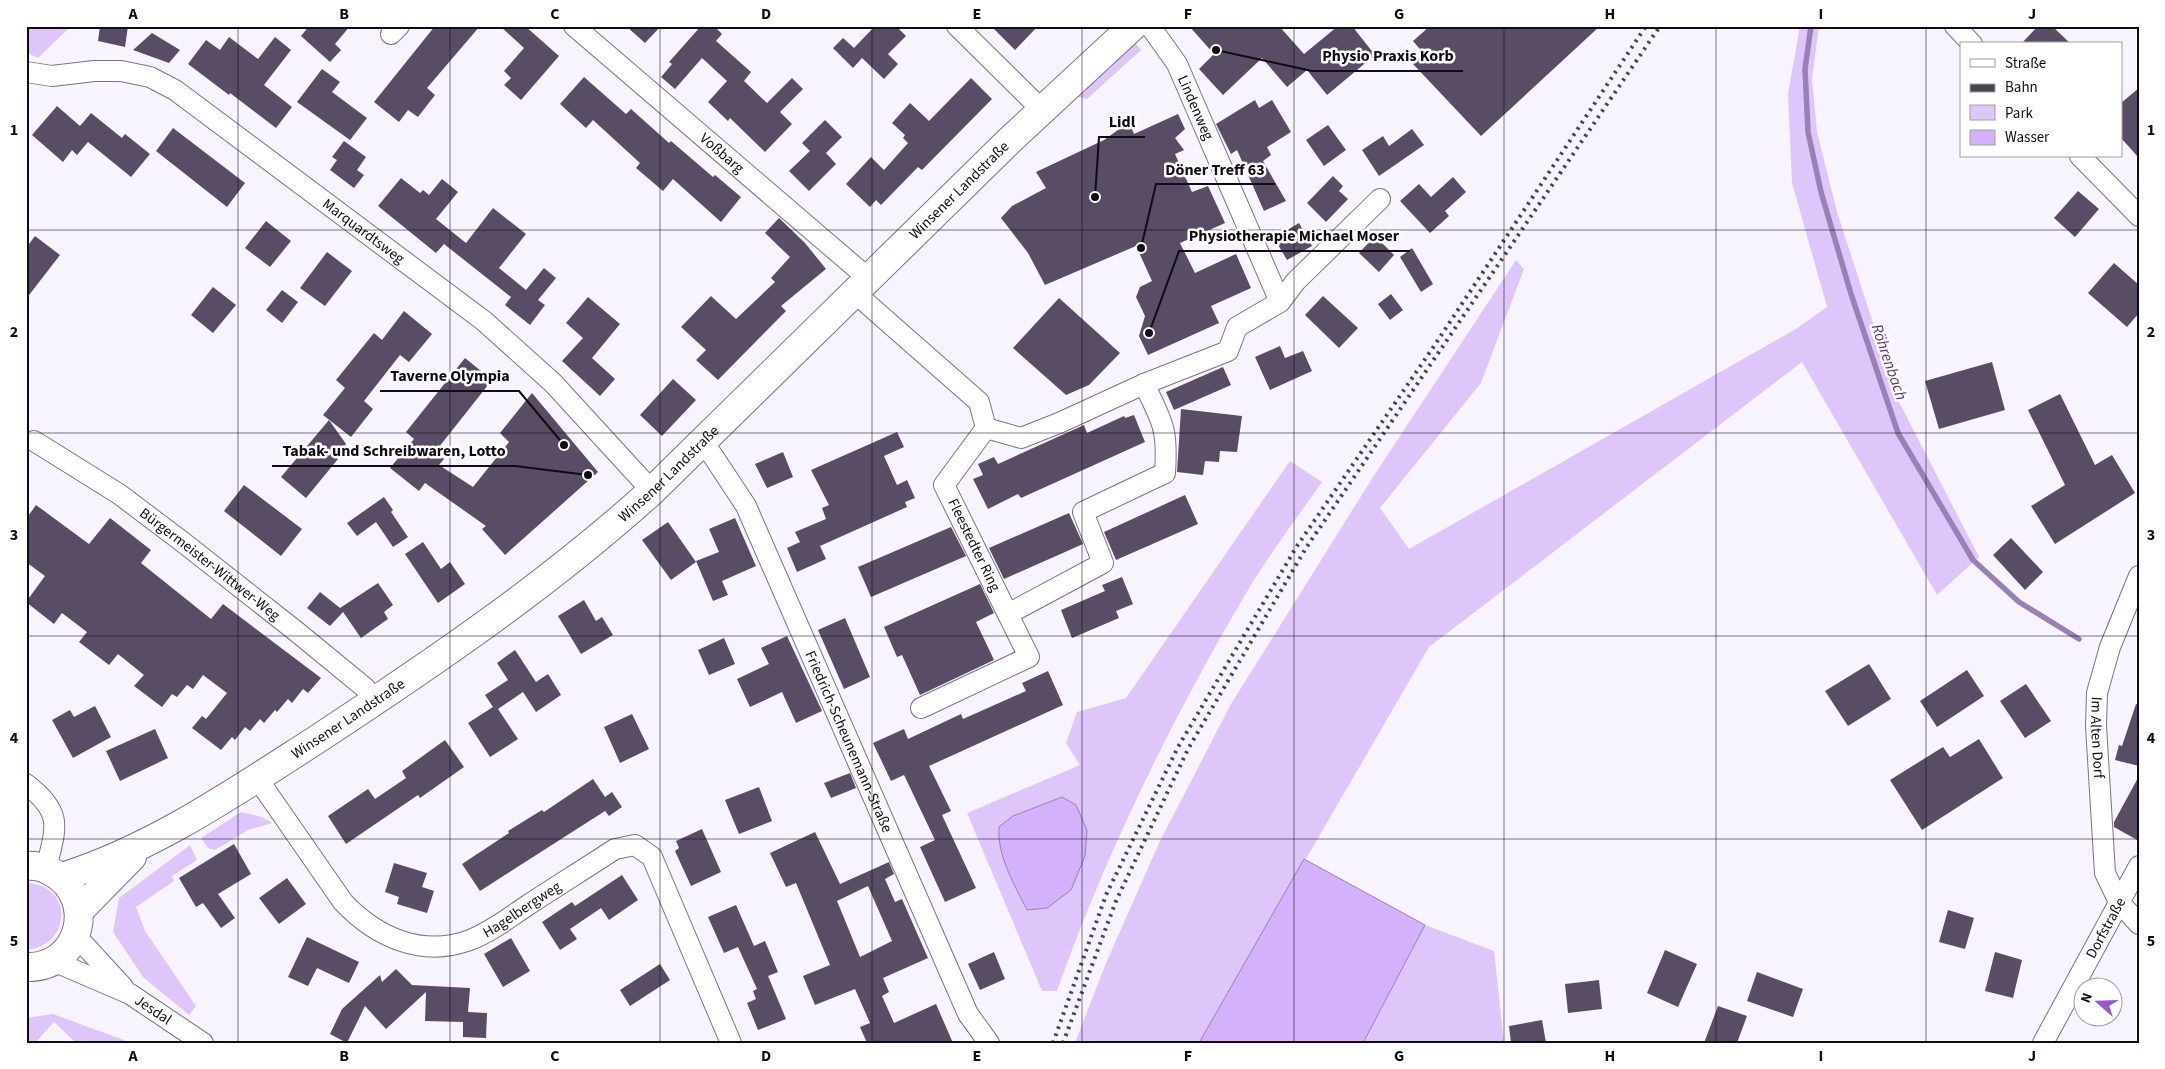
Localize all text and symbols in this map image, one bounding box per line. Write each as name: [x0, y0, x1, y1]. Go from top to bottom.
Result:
text: A: [127, 3, 138, 25]
text: B: [339, 3, 349, 25]
text: C: [550, 3, 560, 25]
text: D: [761, 3, 771, 25]
text: E: [973, 3, 981, 25]
text: F: [1184, 3, 1192, 25]
text: G: [1394, 3, 1404, 25]
text: H: [1605, 3, 1615, 25]
text: I: [1819, 3, 1823, 25]
text: J: [2028, 3, 2036, 25]
callout: Physio Praxis Korb: [1312, 40, 1463, 71]
legend: [1960, 42, 2122, 158]
text: Physio Praxis Korb: [1322, 45, 1454, 67]
text: Straße: [2005, 53, 2046, 74]
street label: Lindenweg: [1173, 72, 1219, 144]
text: Bahn: [2005, 77, 2038, 98]
text: Park: [2005, 103, 2034, 124]
callout: Lidl: [1099, 106, 1145, 137]
text: Lidl: [1109, 111, 1136, 133]
text: 1: [10, 119, 18, 141]
text: 1: [2147, 119, 2155, 141]
text: Wasser: [2005, 127, 2050, 148]
street label: Voßbarg: [695, 128, 749, 178]
street label: Winsener Landstraße: [904, 136, 1014, 244]
callout: Döner Treff 63: [1156, 153, 1275, 184]
text: Döner Treff 63: [1165, 159, 1265, 181]
street label: Marquardtsweg: [318, 193, 410, 269]
callout: Physiotherapie Michael Moser: [1179, 220, 1410, 251]
text: Physiotherapie Michael Moser: [1189, 225, 1400, 247]
text: 2: [10, 321, 18, 343]
water label: Röhrenbach: [1866, 321, 1912, 403]
text: 2: [2147, 321, 2155, 343]
callout: Taverne Olympia: [380, 360, 519, 391]
text: Taverne Olympia: [390, 365, 510, 387]
street label: Winsener Landstraße: [613, 420, 724, 527]
callout: Tabak- und Schreibwaren, Lotto: [272, 435, 515, 466]
text: Tabak- und Schreibwaren, Lotto: [282, 440, 506, 462]
street label: Fleestedter Ring: [942, 495, 1006, 595]
street label: Bürgermeister-Wittwer-Weg: [135, 503, 285, 626]
text: 3: [10, 524, 18, 546]
text: 3: [2147, 524, 2155, 546]
street label: Friedrich-Scheunemann-Straße: [800, 647, 898, 836]
street label: Winsener Landstraße: [287, 673, 409, 764]
street label: Im Alten Dorf: [2085, 696, 2110, 780]
text: 4: [10, 727, 19, 749]
text: 4: [2147, 727, 2156, 749]
street label: Hagelbergweg: [479, 876, 565, 943]
street label: Dorfstraße: [2080, 894, 2131, 962]
text: 5: [10, 930, 18, 952]
text: 5: [2147, 930, 2155, 952]
north arrow: [2072, 976, 2122, 1026]
street label: Jesdal: [131, 990, 176, 1030]
text: N: [2076, 990, 2098, 1006]
text: A: [127, 1045, 138, 1067]
text: B: [339, 1045, 349, 1067]
text: C: [550, 1045, 560, 1067]
text: D: [761, 1045, 771, 1067]
text: E: [973, 1045, 981, 1067]
text: F: [1184, 1045, 1192, 1067]
text: G: [1394, 1045, 1404, 1067]
text: H: [1605, 1045, 1615, 1067]
text: I: [1819, 1045, 1823, 1067]
text: J: [2028, 1045, 2036, 1067]

